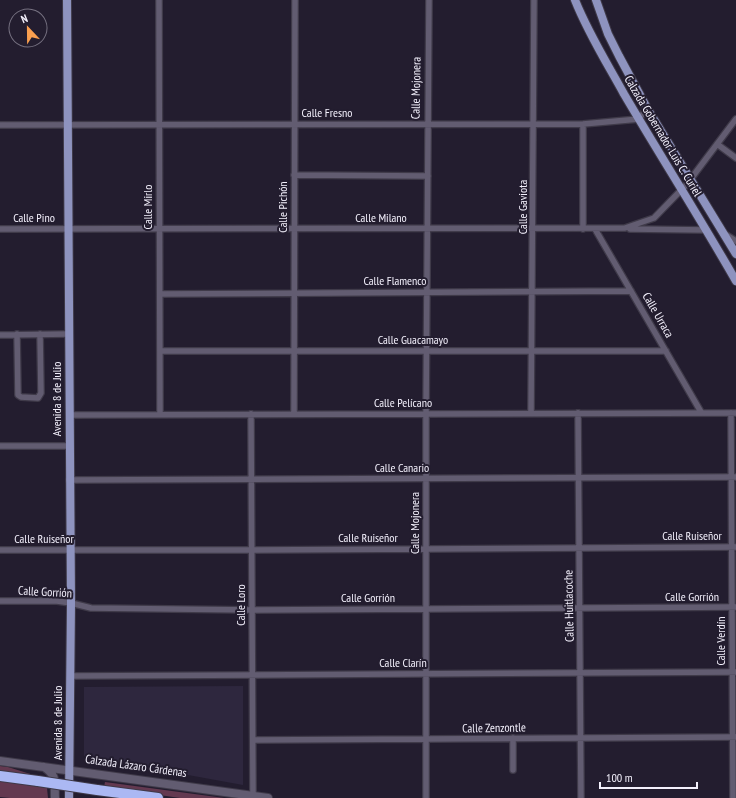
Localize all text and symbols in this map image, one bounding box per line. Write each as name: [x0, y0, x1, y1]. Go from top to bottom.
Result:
north arrow: [8, 8, 48, 48]
text: N: [19, 11, 30, 26]
street label: Calle Mojonera: [407, 57, 424, 119]
street label: Calzada Gobernador Luis C. Curiel: [621, 73, 706, 199]
street label: Calle Fresno: [302, 105, 352, 120]
street label: Calle Gaviota: [515, 180, 530, 234]
street label: Calle Pichón: [275, 181, 290, 233]
street label: Calle Mirlo: [140, 185, 155, 229]
street label: Calle Pino: [13, 210, 55, 225]
street label: Calle Milano: [355, 210, 407, 225]
street label: Calle Flamenco: [363, 273, 427, 288]
street label: Calle Urraca: [639, 289, 678, 340]
street label: Calle Guacamayo: [378, 332, 448, 347]
street label: Avenida 8 de Julio: [49, 362, 64, 436]
street label: Calle Pelícano: [374, 395, 432, 410]
street label: Calle Canario: [375, 460, 429, 475]
street label: Calle Mojonera: [407, 492, 422, 554]
street label: Calle Ruiseñor: [662, 528, 722, 543]
street label: Calle Ruiseñor: [338, 530, 398, 545]
street label: Calle Ruiseñor: [14, 531, 74, 546]
street label: Calle Huitlacoche: [560, 570, 577, 642]
street label: Calle Gorrión: [18, 583, 72, 600]
street label: Calle Loro: [233, 584, 248, 626]
street label: Calle Gorrión: [665, 589, 719, 604]
street label: Calle Gorrión: [341, 590, 395, 605]
street label: Calle Verdín: [713, 616, 728, 666]
street label: Calle Clarín: [379, 655, 427, 670]
street label: Avenida 8 de Julio: [50, 686, 65, 760]
street label: Calle Zenzontle: [462, 719, 526, 736]
street label: Calzada Lázaro Cárdenas: [84, 751, 188, 780]
scale bar: [600, 764, 697, 790]
text: 100 m: [606, 770, 633, 785]

